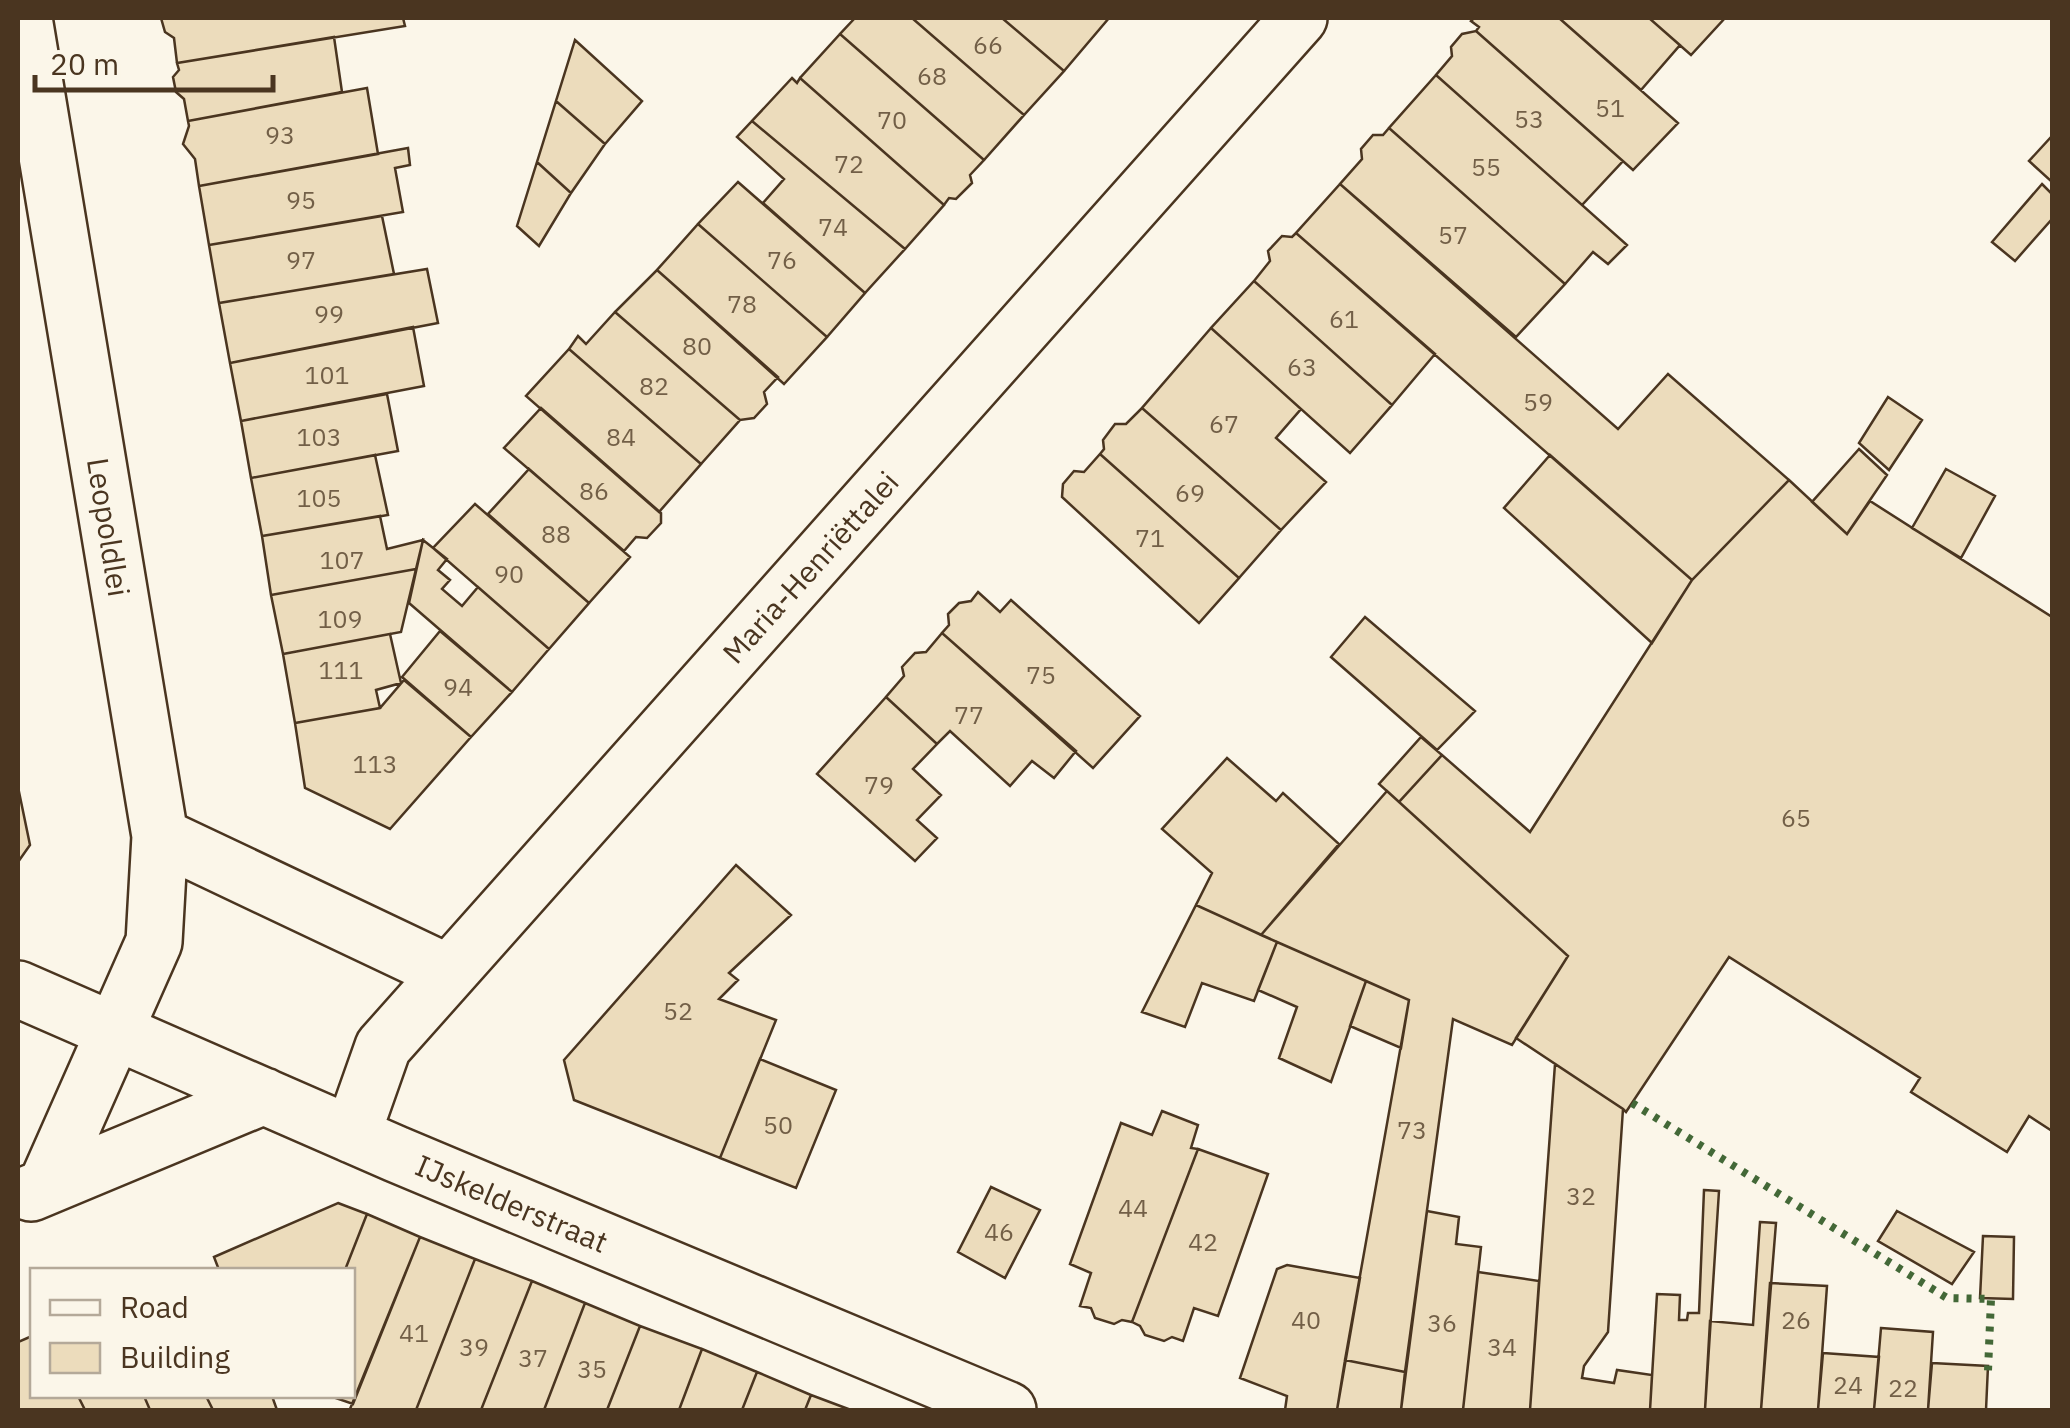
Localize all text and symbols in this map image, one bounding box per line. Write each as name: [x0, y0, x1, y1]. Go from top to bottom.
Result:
house number: 66: [973, 28, 1003, 61]
scale bar: [35, 30, 272, 92]
text: 20 m: [50, 44, 119, 83]
house number: 68: [917, 59, 947, 92]
house number: 51: [1595, 91, 1625, 124]
house number: 53: [1514, 102, 1544, 135]
house number: 70: [877, 103, 907, 136]
house number: 93: [265, 118, 295, 151]
house number: 72: [834, 147, 864, 180]
house number: 55: [1471, 150, 1501, 183]
house number: 95: [286, 183, 316, 216]
house number: 74: [818, 210, 848, 243]
house number: 57: [1438, 218, 1468, 251]
house number: 97: [286, 243, 316, 276]
house number: 76: [767, 243, 797, 276]
house number: 78: [727, 287, 757, 320]
house number: 99: [314, 297, 344, 330]
house number: 61: [1329, 302, 1359, 335]
house number: 80: [682, 329, 712, 362]
house number: 63: [1287, 350, 1317, 383]
house number: 101: [304, 358, 350, 391]
house number: 82: [639, 369, 669, 402]
house number: 59: [1523, 385, 1553, 418]
house number: 67: [1209, 407, 1239, 440]
house number: 103: [296, 420, 342, 453]
house number: 84: [606, 420, 636, 453]
street label: Leopoldlei: [79, 455, 139, 599]
street label: Maria-Henriëttalei: [713, 463, 907, 671]
house number: 86: [579, 474, 609, 507]
house number: 69: [1175, 476, 1205, 509]
house number: 105: [296, 481, 342, 514]
house number: 88: [541, 517, 571, 550]
house number: 71: [1135, 521, 1165, 554]
house number: 107: [319, 543, 365, 576]
house number: 90: [494, 557, 524, 590]
house number: 109: [317, 602, 363, 635]
house number: 111: [318, 653, 364, 686]
house number: 75: [1026, 658, 1056, 691]
house number: 94: [443, 670, 473, 703]
house number: 77: [954, 698, 984, 731]
house number: 113: [352, 747, 398, 780]
house number: 79: [864, 768, 894, 801]
house number: 65: [1781, 801, 1811, 834]
house number: 52: [663, 994, 693, 1027]
house number: 50: [763, 1108, 793, 1141]
house number: 73: [1397, 1113, 1427, 1146]
street label: IJskelderstraat: [410, 1145, 614, 1261]
house number: 32: [1566, 1179, 1596, 1212]
house number: 44: [1118, 1191, 1148, 1224]
house number: 46: [984, 1215, 1014, 1248]
house number: 42: [1188, 1225, 1218, 1258]
legend: [30, 1268, 355, 1398]
text: Road: [120, 1287, 189, 1326]
house number: 40: [1291, 1303, 1321, 1336]
house number: 26: [1781, 1303, 1811, 1336]
house number: 36: [1427, 1306, 1457, 1339]
house number: 41: [399, 1316, 429, 1349]
house number: 39: [459, 1330, 489, 1363]
house number: 34: [1487, 1330, 1517, 1363]
text: Building: [120, 1337, 230, 1376]
house number: 37: [518, 1341, 548, 1374]
house number: 35: [577, 1352, 607, 1385]
house number: 24: [1833, 1368, 1863, 1401]
house number: 22: [1888, 1371, 1918, 1404]

